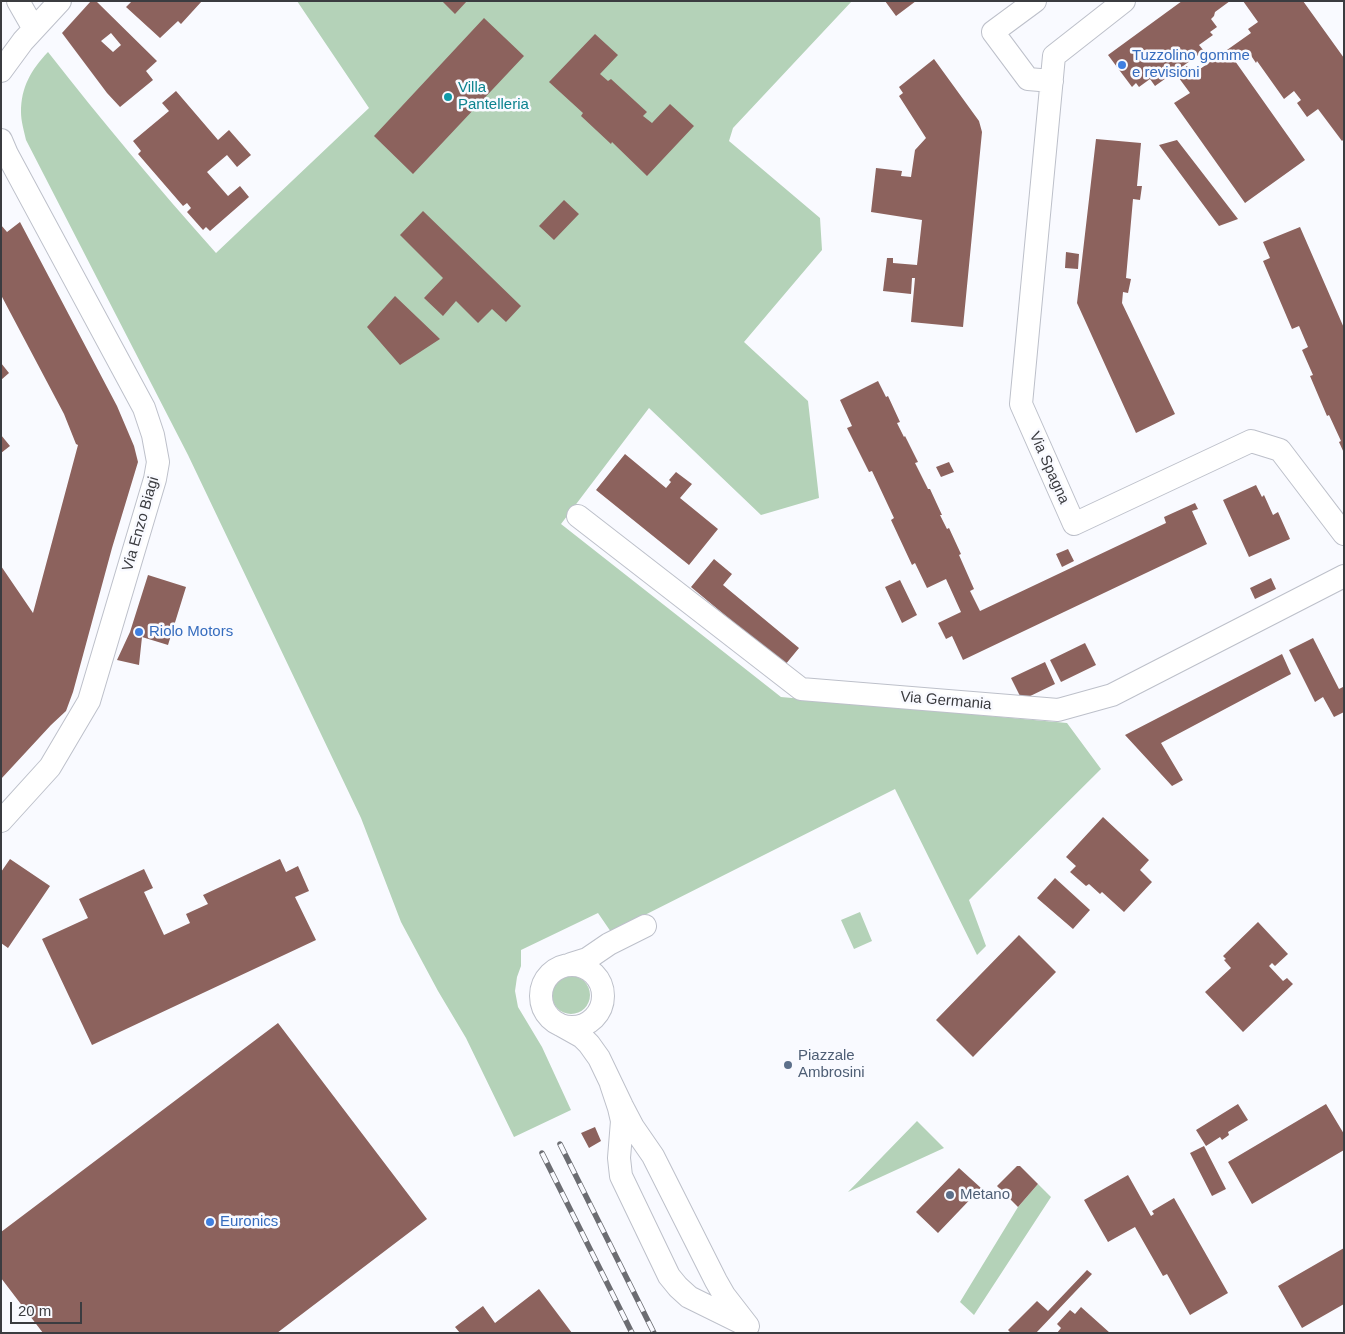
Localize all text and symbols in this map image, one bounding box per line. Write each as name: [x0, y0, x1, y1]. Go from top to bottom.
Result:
place label: Tuzzolino gomme e revisioni: [1132, 47, 1250, 82]
marker: Tuzzolino gomme e revisioni: [1116, 59, 1128, 71]
place label: Villa Pantelleria: [458, 79, 529, 114]
marker: Villa Pantelleria: [442, 91, 454, 103]
street label: Via Spagna: [1025, 429, 1073, 507]
street label: Via Enzo Biagi: [119, 475, 163, 573]
place label: Riolo Motors: [149, 623, 233, 641]
marker: Riolo Motors: [133, 626, 145, 638]
street label: Via Germania: [900, 688, 992, 714]
place label: Piazzale Ambrosini: [798, 1047, 865, 1082]
marker: Piazzale Ambrosini: [782, 1059, 794, 1071]
place label: Metano: [960, 1186, 1010, 1204]
marker: Metano: [944, 1189, 956, 1201]
place label: Euronics: [220, 1213, 278, 1231]
marker: Euronics: [204, 1216, 216, 1228]
scale bar: [12, 1292, 85, 1324]
text: 20 m: [18, 1302, 51, 1319]

